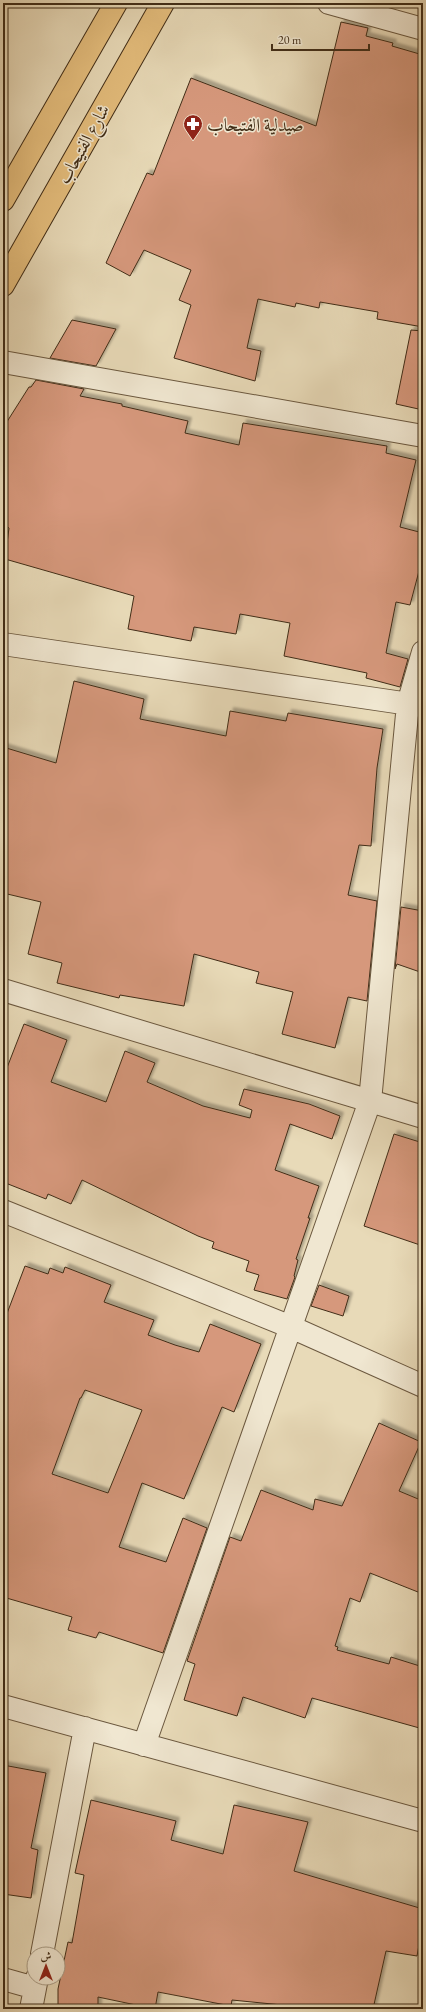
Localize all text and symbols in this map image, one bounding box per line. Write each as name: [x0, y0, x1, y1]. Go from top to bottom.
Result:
scale bar: [272, 26, 369, 52]
text: 20 m: [278, 32, 302, 48]
street label: شارع الفتيحاب: [52, 100, 118, 190]
pharmacy icon: صيدلية الفتيحاب: [182, 113, 204, 141]
place label: صيدلية الفتيحاب: [207, 113, 303, 136]
north arrow: [26, 1946, 66, 1986]
text: ش: [41, 1949, 52, 1963]

